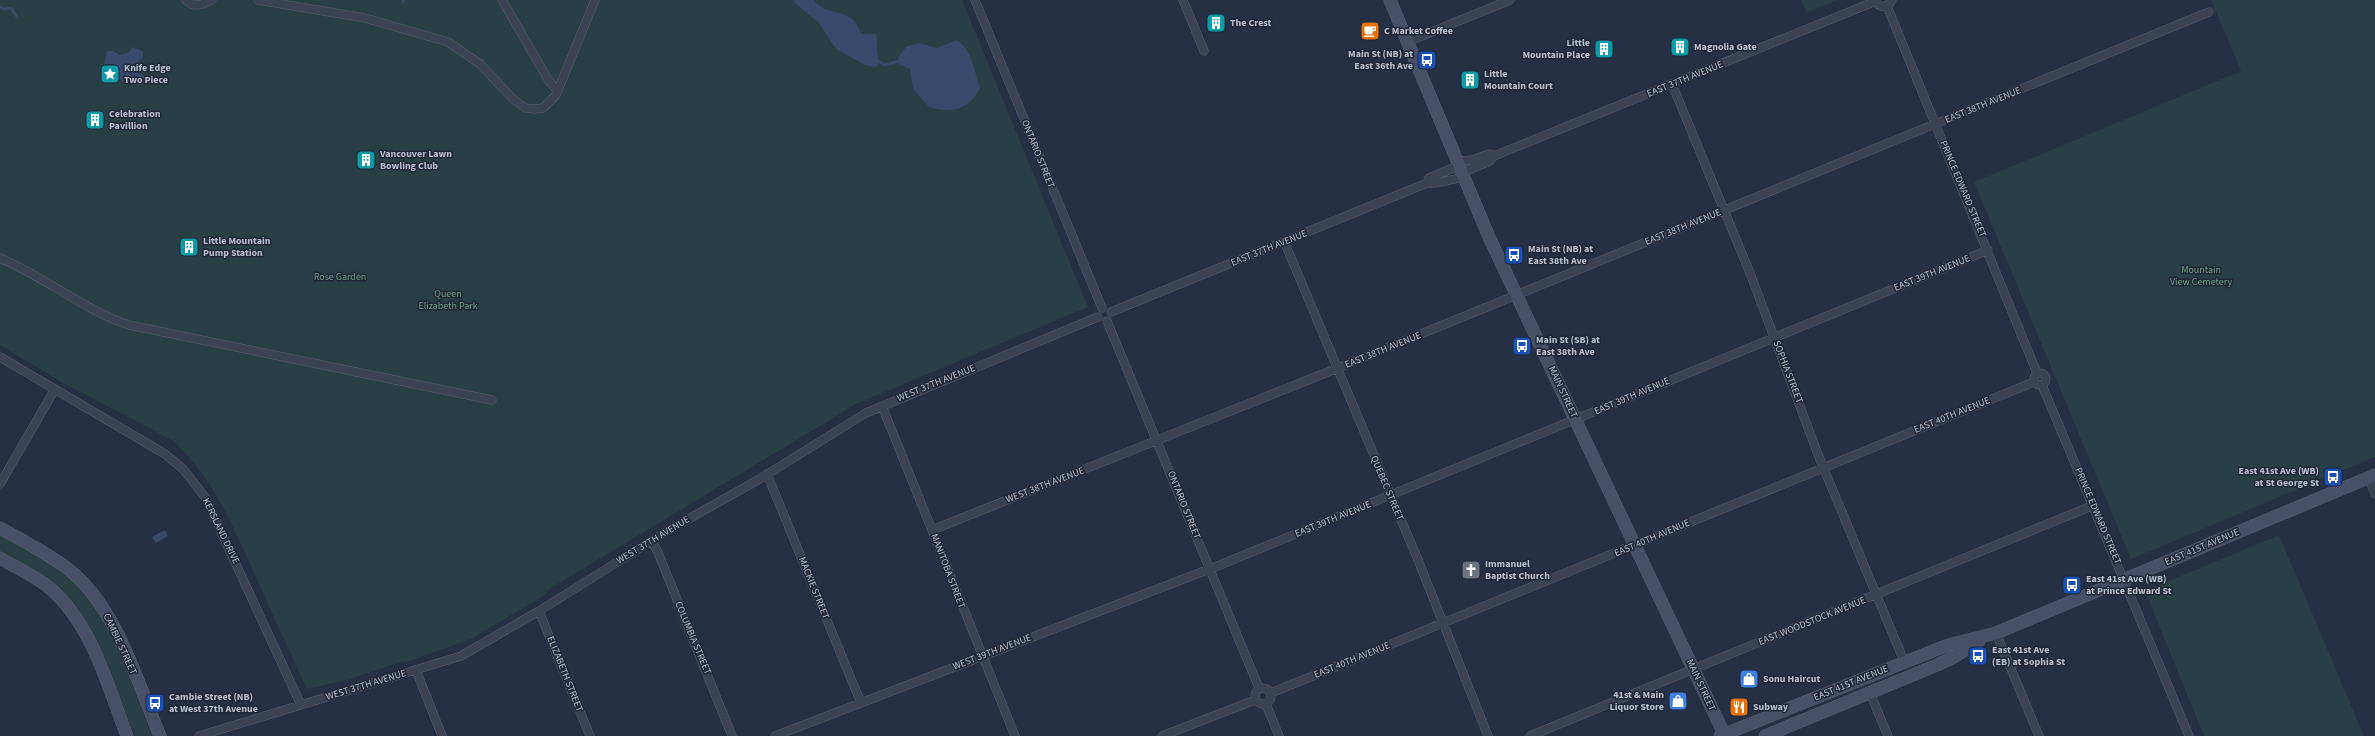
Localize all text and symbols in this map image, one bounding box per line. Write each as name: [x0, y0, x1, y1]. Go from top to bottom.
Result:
building icon: The Crest: [1205, 12, 1227, 34]
place label: The Crest: [1230, 16, 1272, 30]
cafe icon: C Market Coffee: [1359, 20, 1381, 42]
place label: C Market Coffee: [1384, 24, 1453, 38]
place label: Little Mountain Place: [1522, 36, 1590, 62]
building icon: Magnolia Gate: [1669, 36, 1691, 58]
building icon: Little Mountain Place: [1593, 38, 1615, 60]
place label: Magnolia Gate: [1694, 40, 1757, 54]
place label: Main St (NB) at East 36th Ave: [1348, 47, 1413, 73]
bus stop icon: Main St (NB) at East 36th Ave: [1416, 49, 1438, 71]
street label: EAST 37TH AVENUE: [1645, 57, 1725, 101]
place label: Knife Edge Two Piece: [124, 61, 171, 87]
place icon: Knife Edge Two Piece: [99, 63, 121, 85]
place label: Little Mountain Court: [1484, 67, 1553, 93]
building icon: Little Mountain Court: [1459, 69, 1481, 91]
street label: EAST 38TH AVENUE: [1943, 83, 2023, 127]
place label: Celebration Pavillion: [109, 107, 161, 133]
building icon: Celebration Pavillion: [84, 109, 106, 131]
street label: ONTARIO STREET: [1018, 118, 1058, 191]
street label: PRINCE EDWARD STREET: [1936, 138, 1990, 240]
place label: Vancouver Lawn Bowling Club: [379, 147, 452, 173]
building icon: Vancouver Lawn Bowling Club: [355, 149, 377, 171]
street label: EAST 38TH AVENUE: [1643, 205, 1723, 249]
street label: EAST 37TH AVENUE: [1229, 226, 1309, 270]
place label: Little Mountain Pump Station: [203, 234, 271, 260]
building icon: Little Mountain Pump Station: [178, 236, 200, 258]
place label: Main St (NB) at East 38th Ave: [1528, 242, 1593, 268]
bus stop icon: Main St (NB) at East 38th Ave: [1503, 244, 1525, 266]
street label: EAST 39TH AVENUE: [1892, 251, 1972, 295]
park label: Mountain View Cemetery: [2170, 263, 2232, 289]
park label: Rose Garden: [314, 270, 366, 284]
park label: Queen Elizabeth Park: [418, 287, 478, 313]
street label: EAST 38TH AVENUE: [1343, 328, 1423, 372]
place label: Main St (SB) at East 38th Ave: [1536, 333, 1600, 359]
bus stop icon: Main St (SB) at East 38th Ave: [1511, 335, 1533, 357]
street label: SOPHIA STREET: [1770, 339, 1807, 406]
street label: WEST 37TH AVENUE: [895, 361, 977, 405]
street label: MAIN STREET: [1545, 364, 1581, 421]
street label: EAST 39TH AVENUE: [1592, 374, 1672, 418]
street label: EAST 40TH AVENUE: [1912, 393, 1992, 437]
street label: QUEBEC STREET: [1367, 453, 1407, 523]
street label: WEST 38TH AVENUE: [1004, 464, 1086, 506]
place label: East 41st Ave (WB) at St George St: [2239, 464, 2319, 490]
street label: PRINCE EDWARD STREET: [2071, 465, 2125, 567]
bus stop icon: East 41st Ave (WB) at St George St: [2322, 466, 2344, 488]
street label: ONTARIO STREET: [1164, 469, 1204, 542]
street label: KERSLAND DRIVE: [199, 496, 243, 566]
street label: EAST 39TH AVENUE: [1293, 497, 1373, 541]
street label: WEST 37TH AVENUE: [614, 513, 692, 567]
street label: EAST 40TH AVENUE: [1612, 516, 1692, 560]
street label: EAST 41ST AVENUE: [2163, 525, 2241, 569]
street label: MANITOBA STREET: [927, 532, 969, 611]
street label: MACKIE STREET: [795, 555, 833, 622]
place label: Immanuel Baptist Church: [1485, 557, 1550, 583]
church icon: Immanuel Baptist Church: [1460, 559, 1482, 581]
place label: East 41st Ave (WB) at Prince Edward St: [2086, 572, 2172, 598]
bus stop icon: East 41st Ave (WB) at Prince Edward St: [2061, 574, 2083, 596]
street label: EAST WOODSTOCK AVENUE: [1756, 593, 1868, 649]
street label: COLUMBIA STREET: [671, 599, 715, 677]
street label: CAMBIE STREET: [100, 611, 141, 678]
street label: WEST 39TH AVENUE: [951, 631, 1033, 673]
street label: ELIZABETH STREET: [543, 634, 587, 715]
street label: EAST 40TH AVENUE: [1312, 638, 1392, 682]
place label: East 41st Ave (EB) at Sophia St: [1992, 643, 2065, 669]
bus stop icon: East 41st Ave (EB) at Sophia St: [1967, 645, 1989, 667]
street label: MAIN STREET: [1683, 657, 1719, 714]
street label: EAST 41ST AVENUE: [1812, 662, 1890, 704]
street label: WEST 37TH AVENUE: [324, 666, 408, 704]
shop icon: Sonu Haircut: [1738, 668, 1760, 690]
place label: Sonu Haircut: [1763, 672, 1821, 686]
place label: 41st & Main Liquor Store: [1610, 688, 1664, 714]
place label: Cambie Street (NB) at West 37th Avenue: [169, 690, 258, 716]
shop icon: 41st & Main Liquor Store: [1667, 690, 1689, 712]
bus stop icon: Cambie Street (NB) at West 37th Avenue: [144, 692, 166, 714]
restaurant icon: Subway: [1728, 696, 1750, 718]
place label: Subway: [1753, 700, 1789, 714]

